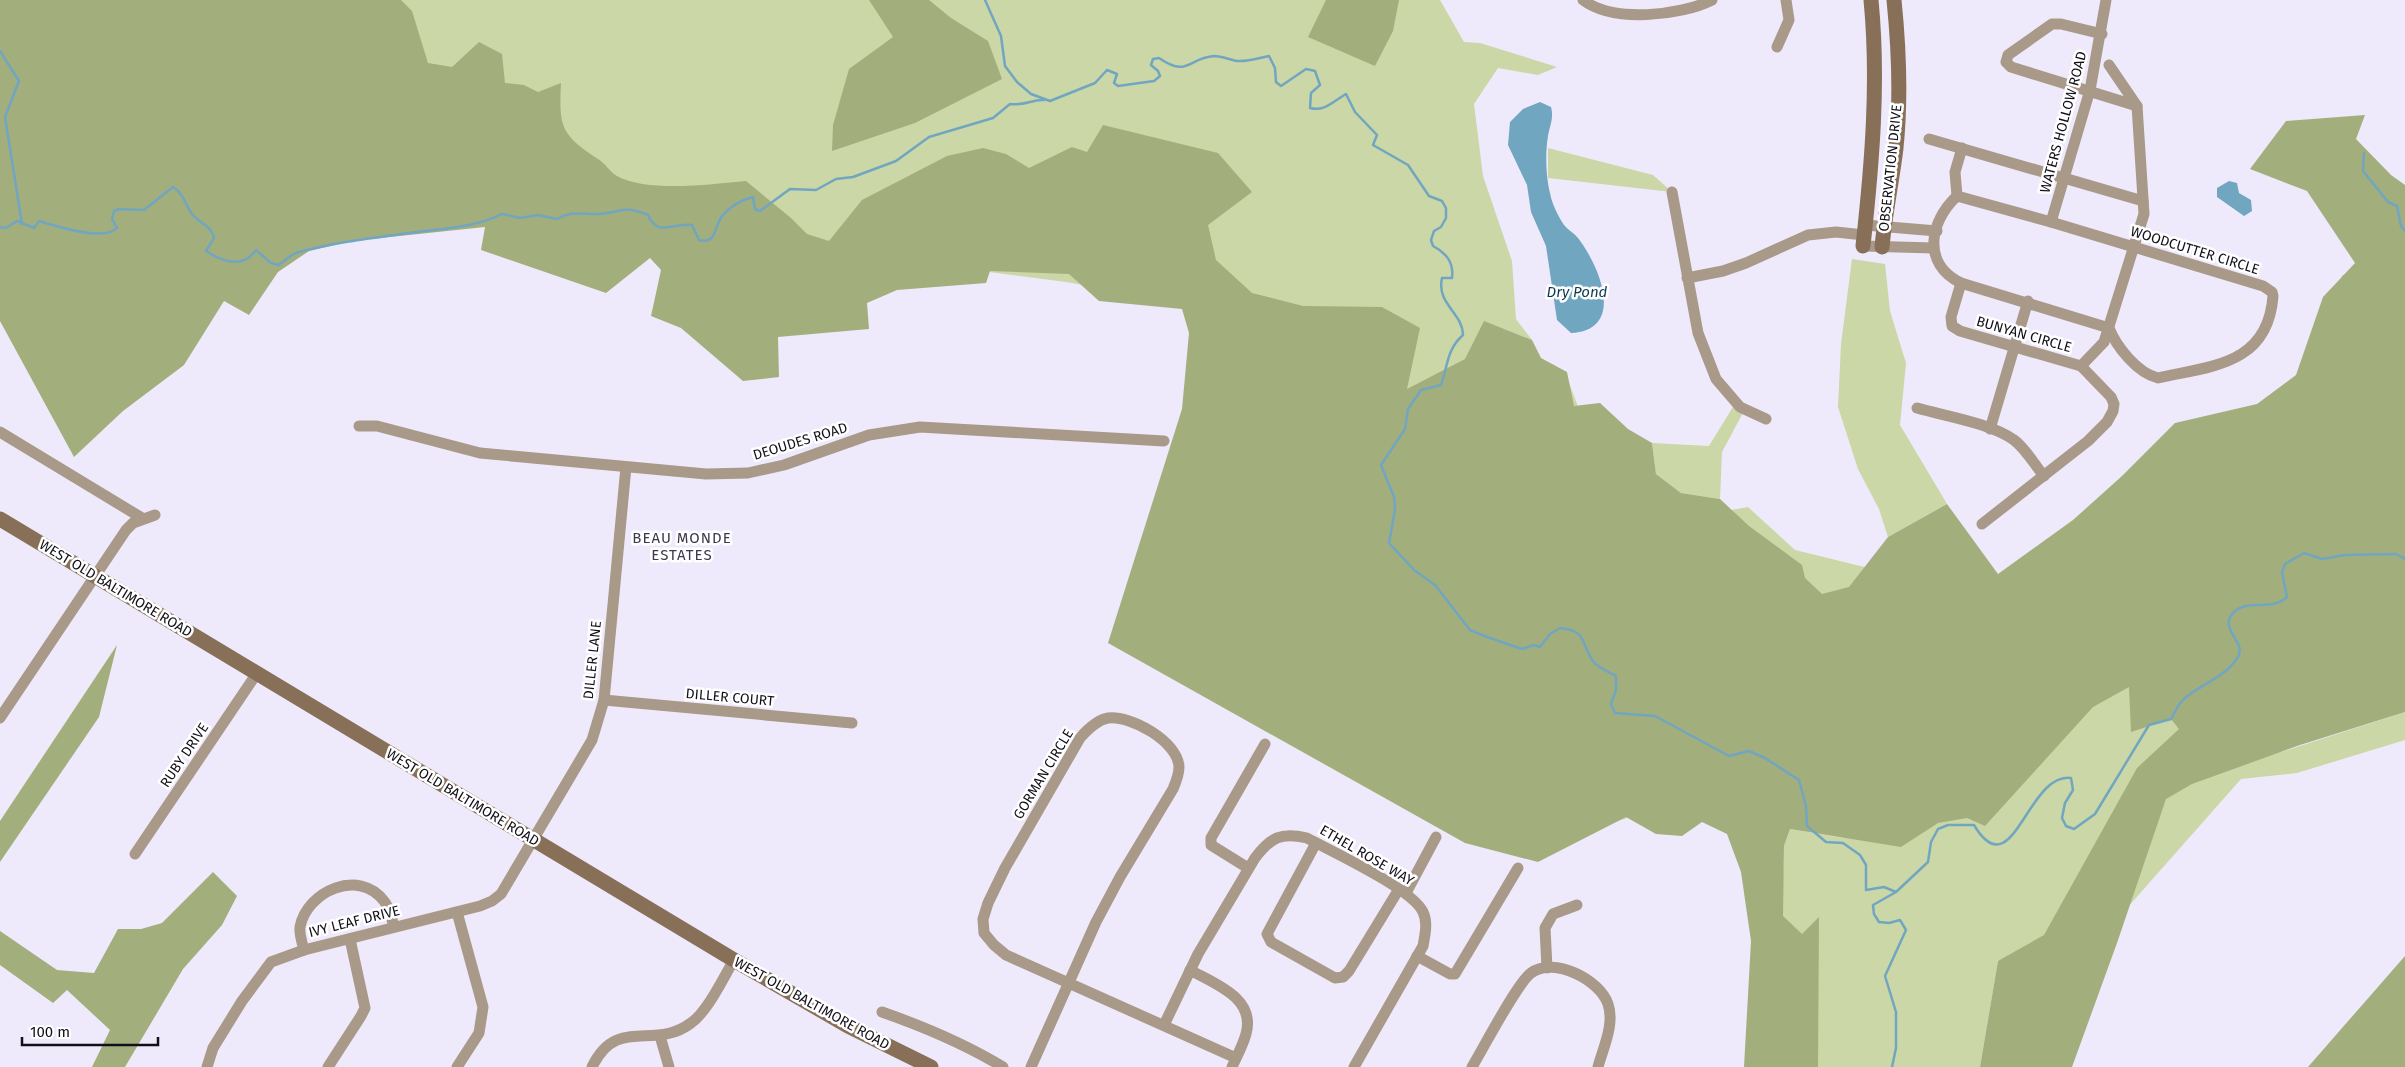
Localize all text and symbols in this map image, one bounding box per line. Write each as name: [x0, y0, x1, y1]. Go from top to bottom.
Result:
street label: WATERS HOLLOW ROAD: [2036, 50, 2091, 195]
street label: OBSERVATION DRIVE: [1875, 104, 1906, 232]
street label: WOODCUTTER CIRCLE: [2128, 223, 2261, 278]
water label: Dry Pond: [1547, 283, 1608, 301]
street label: BUNYAN CIRCLE: [1974, 313, 2073, 356]
street label: DEOUDES ROAD: [751, 419, 849, 464]
district label: BEAU MONDE ESTATES: [632, 529, 732, 564]
street label: WEST OLD BALTIMORE ROAD: [36, 536, 195, 641]
street label: DILLER LANE: [580, 620, 605, 700]
street label: DILLER COURT: [685, 685, 776, 710]
street label: RUBY DRIVE: [157, 720, 212, 791]
street label: GORMAN CIRCLE: [1010, 726, 1077, 822]
street label: WEST OLD BALTIMORE ROAD: [383, 745, 542, 850]
street label: ETHEL ROSE WAY: [1317, 822, 1417, 889]
street label: IVY LEAF DRIVE: [307, 902, 401, 941]
street label: WEST OLD BALTIMORE ROAD: [731, 954, 893, 1053]
scale bar: [22, 1014, 159, 1046]
text: 100 m: [30, 1023, 70, 1041]

